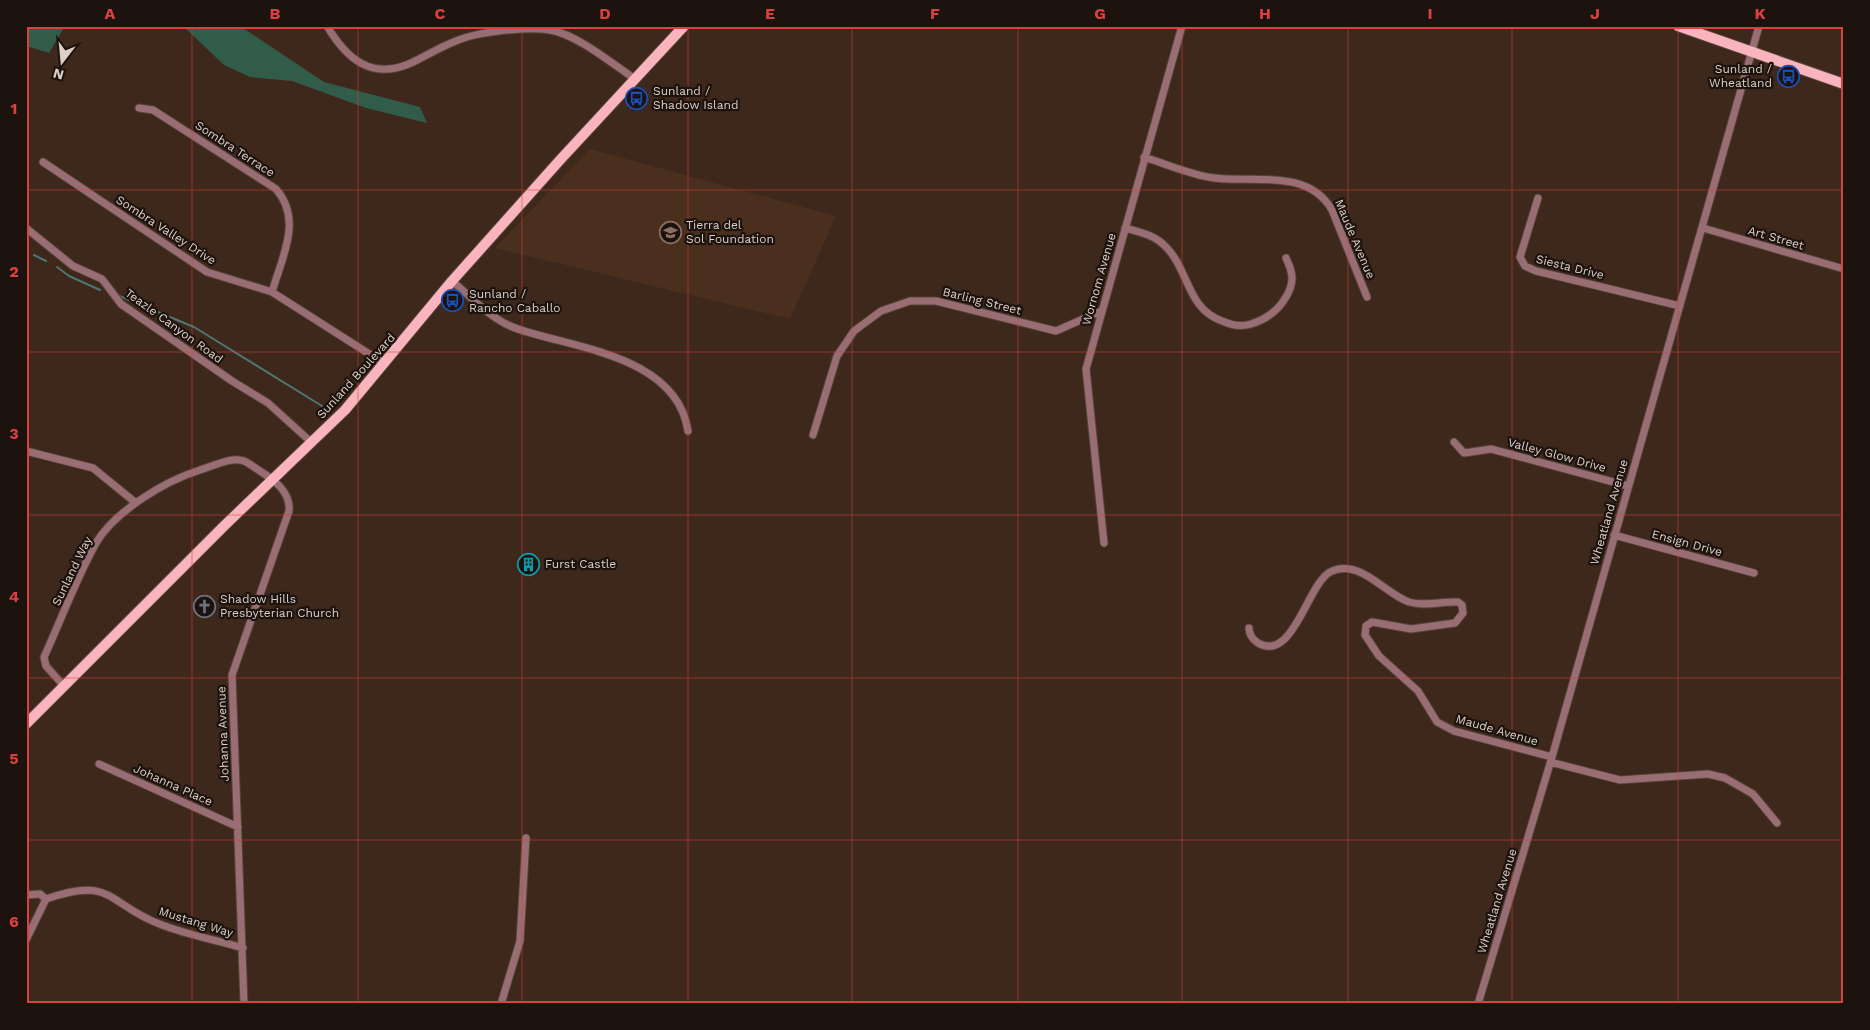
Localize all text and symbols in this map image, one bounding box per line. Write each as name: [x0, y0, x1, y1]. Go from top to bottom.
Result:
text: A: [105, 4, 116, 23]
text: B: [270, 4, 281, 23]
text: C: [435, 4, 446, 23]
text: D: [599, 4, 611, 23]
text: E: [765, 4, 775, 23]
text: F: [930, 4, 940, 23]
text: G: [1094, 4, 1106, 23]
text: H: [1259, 4, 1271, 23]
text: I: [1427, 4, 1433, 23]
text: J: [1590, 4, 1600, 23]
text: K: [1754, 4, 1766, 23]
north arrow: [38, 38, 88, 88]
place label: Sunland / Wheatland: [1709, 62, 1772, 90]
bus stop icon: Sunland / Wheatland: [1776, 64, 1800, 88]
text: N: [51, 65, 66, 84]
place label: Sunland / Shadow Island: [653, 84, 739, 112]
bus stop icon: Sunland / Shadow Island: [625, 86, 649, 110]
text: 1: [11, 99, 17, 118]
street label: Sombra Terrace: [193, 118, 277, 180]
street label: Sombra Valley Drive: [113, 192, 219, 268]
street label: Maude Avenue: [1332, 197, 1378, 281]
place label: Tierra del Sol Foundation: [686, 218, 774, 246]
school or university icon: Tierra del Sol Foundation: [658, 220, 682, 244]
street label: Art Street: [1746, 223, 1806, 253]
street label: Wornom Avenue: [1079, 231, 1119, 327]
street label: Siesta Drive: [1535, 252, 1606, 282]
text: 2: [9, 262, 19, 281]
street label: Barling Street: [941, 284, 1023, 318]
street label: Teazle Canyon Road: [122, 286, 226, 366]
place label: Sunland / Rancho Caballo: [469, 287, 561, 315]
bus stop icon: Sunland / Rancho Caballo: [441, 289, 465, 313]
street label: Sunland Boulevard: [314, 330, 398, 422]
text: 3: [9, 424, 19, 443]
street label: Valley Glow Drive: [1506, 435, 1608, 475]
street label: Wheatland Avenue: [1587, 458, 1631, 566]
street label: Ensign Drive: [1650, 527, 1724, 559]
street label: Sunland Way: [49, 533, 95, 608]
building icon: Furst Castle: [517, 552, 541, 576]
place label: Furst Castle: [545, 557, 616, 571]
text: 4: [9, 587, 19, 606]
place label: Shadow Hills Presbyterian Church: [220, 592, 339, 620]
church icon: Shadow Hills Presbyterian Church: [192, 594, 216, 618]
street label: Johanna Avenue: [214, 686, 232, 782]
street label: Maude Avenue: [1454, 712, 1540, 748]
text: 5: [9, 749, 19, 768]
street label: Johanna Place: [131, 761, 215, 809]
street label: Wheatland Avenue: [1474, 847, 1520, 955]
street label: Mustang Way: [157, 904, 236, 940]
text: 6: [9, 912, 19, 931]

